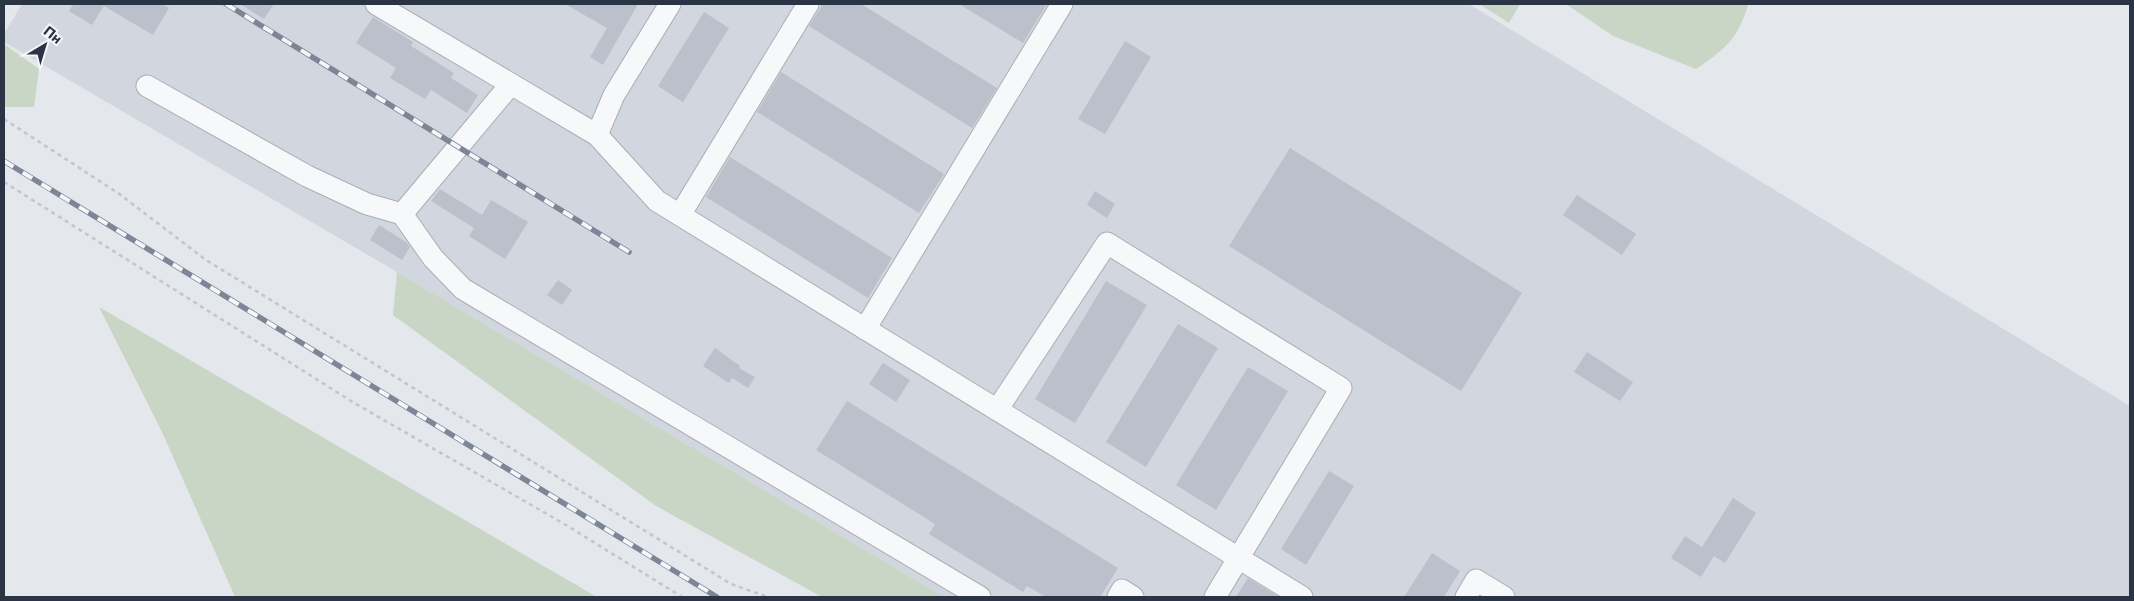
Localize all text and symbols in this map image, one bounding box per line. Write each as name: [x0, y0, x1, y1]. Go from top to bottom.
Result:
north arrow: [20, 20, 70, 70]
text: Пн: [41, 22, 66, 47]

